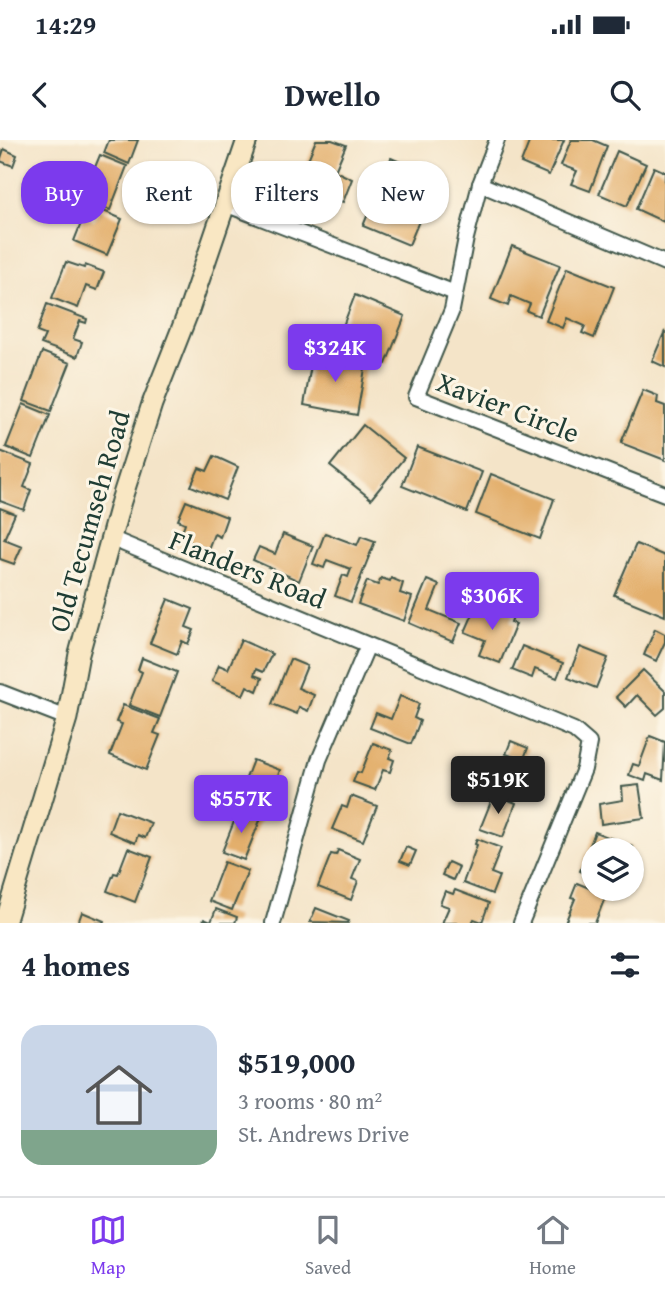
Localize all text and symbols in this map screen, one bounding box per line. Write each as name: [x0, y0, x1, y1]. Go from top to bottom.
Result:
text: 14:29: [35, 5, 96, 44]
text: Dwello: [285, 71, 380, 118]
icon: back: [21, 76, 59, 114]
icon: search: [606, 76, 644, 114]
chip: Buy: [21, 161, 108, 224]
chip: Rent: [122, 161, 217, 224]
chip: Filters: [231, 161, 343, 224]
chip: New: [357, 161, 449, 224]
pin: $324K: [286, 324, 384, 384]
text: $324K: [304, 330, 366, 363]
street label: Xavier Circle: [431, 361, 586, 453]
street label: Old Tecumseh Road: [37, 405, 140, 637]
street label: Flanders Road: [164, 518, 333, 619]
pin: $306K: [443, 573, 541, 632]
text: $306K: [461, 578, 523, 611]
pin: $519K: [449, 756, 547, 816]
text: $519K: [467, 762, 529, 795]
pin: $557K: [192, 776, 290, 835]
text: $557K: [210, 781, 272, 814]
map controls: [581, 838, 644, 901]
button: layers: [581, 838, 644, 901]
text: 4 homes: [21, 943, 130, 987]
icon: filters: [606, 946, 644, 984]
text: $519,000: [238, 1040, 355, 1084]
icon: home: [77, 1053, 161, 1137]
text: 3 rooms · 80 m²: [238, 1084, 382, 1117]
text: St. Andrews Drive: [238, 1117, 409, 1150]
tab: Map: [89, 1211, 127, 1281]
tab: Saved: [305, 1211, 351, 1281]
tab: Home: [529, 1211, 576, 1281]

